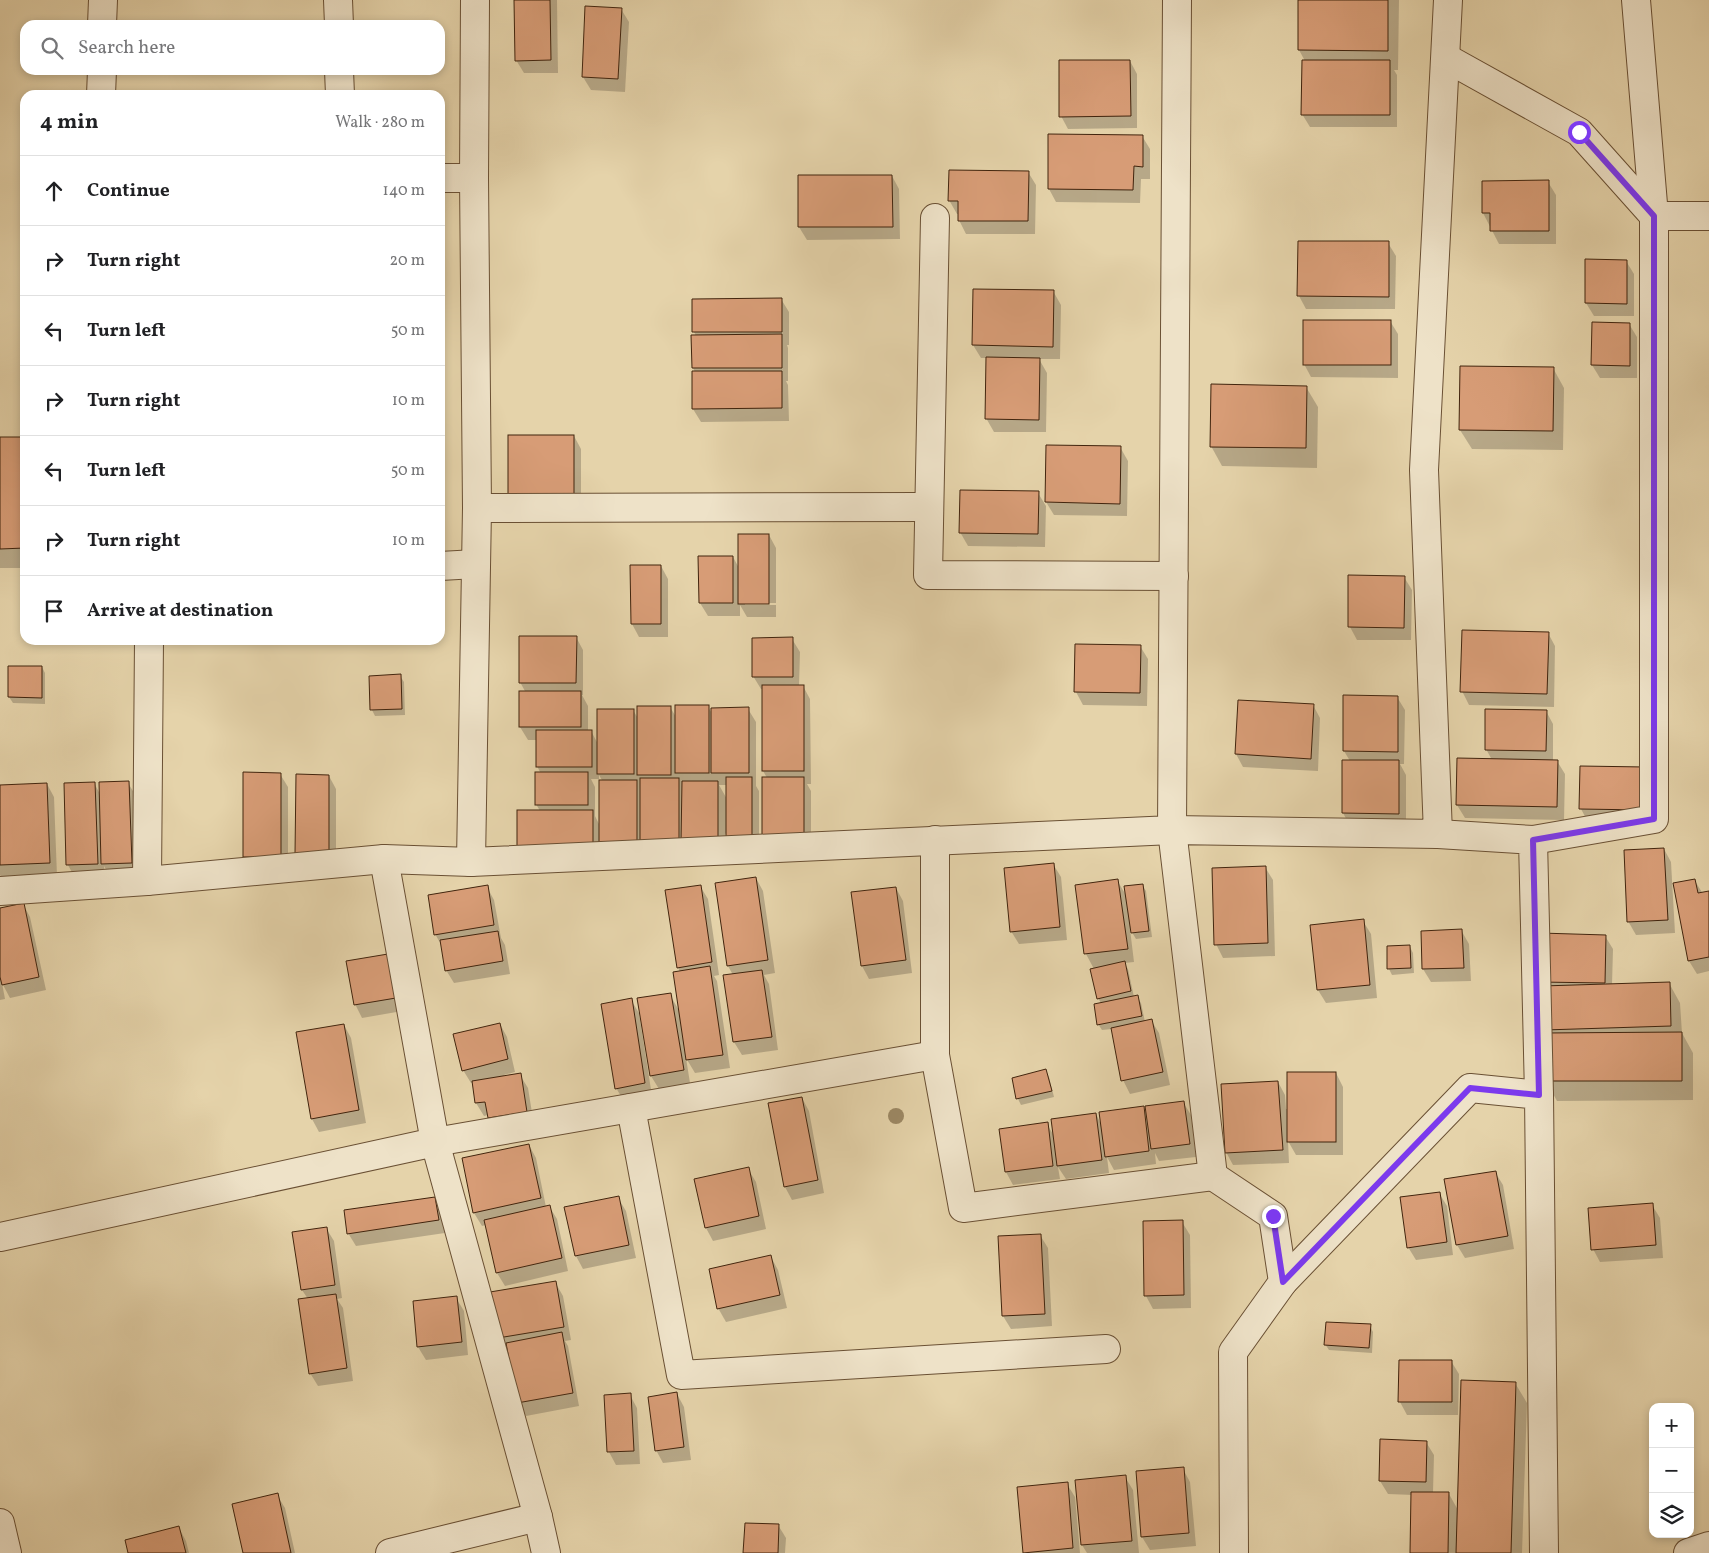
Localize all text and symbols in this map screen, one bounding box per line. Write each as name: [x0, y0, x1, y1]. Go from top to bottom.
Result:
search box: [20, 20, 445, 75]
icon: search: [38, 34, 66, 62]
text: Search here: [78, 35, 175, 61]
text: 4 min: [40, 108, 99, 137]
text: Walk · 280 m: [335, 112, 425, 134]
route start: [1568, 121, 1591, 144]
icon: ahead: [40, 177, 68, 205]
text: Continue: [87, 178, 170, 204]
text: 140 m: [383, 180, 425, 202]
icon: right: [40, 247, 68, 275]
text: Turn right: [87, 248, 180, 274]
text: 20 m: [390, 250, 425, 272]
icon: left: [40, 317, 68, 345]
text: Turn left: [87, 318, 166, 344]
text: 50 m: [391, 320, 425, 342]
icon: right: [40, 387, 68, 415]
text: Turn right: [87, 388, 180, 414]
text: 10 m: [392, 390, 425, 412]
icon: left: [40, 457, 68, 485]
text: Turn left: [87, 458, 166, 484]
text: 50 m: [391, 460, 425, 482]
icon: right: [40, 527, 68, 555]
text: Turn right: [87, 528, 180, 554]
text: 10 m: [392, 530, 425, 552]
icon: arrive: [40, 597, 68, 625]
text: Arrive at destination: [87, 598, 273, 624]
route end: [1262, 1205, 1285, 1228]
map controls: [1649, 1403, 1694, 1538]
button: +: [1649, 1403, 1694, 1448]
button: −: [1649, 1448, 1694, 1493]
button: layers: [1649, 1493, 1694, 1538]

